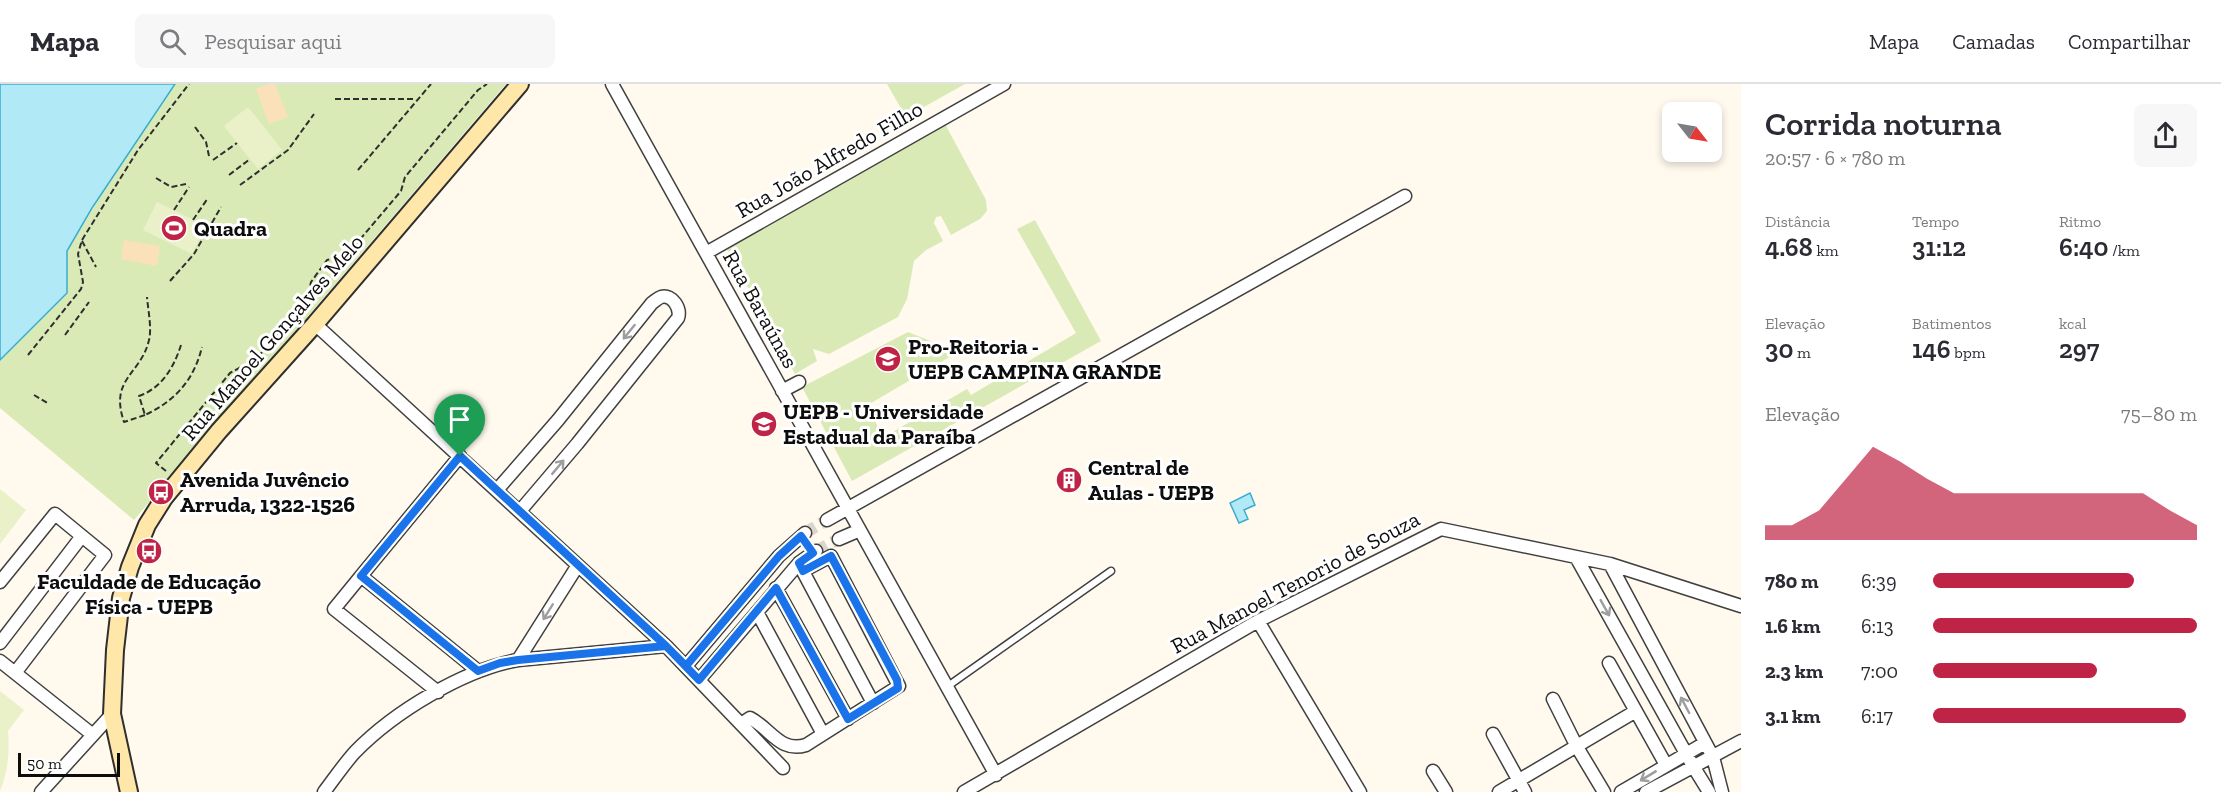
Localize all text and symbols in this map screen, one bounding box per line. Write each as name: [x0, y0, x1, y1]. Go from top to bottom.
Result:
search box: [135, 14, 555, 68]
text: Mapa: [30, 25, 99, 58]
icon: search: [156, 25, 189, 58]
text: Pesquisar aqui: [204, 28, 342, 55]
text: Mapa: [1869, 29, 1919, 54]
text: Camadas: [1952, 29, 2035, 54]
text: Compartilhar: [2068, 29, 2191, 54]
street label: Rua João Alfredo Filho: [731, 95, 927, 224]
north arrow: [1662, 102, 1722, 162]
map controls: [1662, 102, 1722, 162]
text: Corrida noturna: [1765, 104, 2002, 143]
button: share: [2134, 104, 2197, 167]
text: 20:57 · 6 × 780 m: [1765, 146, 1905, 170]
text: Distância: [1765, 212, 1830, 231]
text: Tempo: [1912, 212, 1959, 231]
text: Ritmo: [2059, 212, 2101, 231]
sports icon: Quadra: [159, 213, 189, 243]
place label: Quadra: [194, 215, 267, 242]
street label: Rua Manoel Gonçalves Melo: [176, 229, 369, 446]
text: 4.68: [1765, 231, 1813, 263]
text: 31:12: [1912, 231, 1966, 263]
text: 6:40: [2059, 231, 2109, 263]
text: km: [1813, 241, 1839, 260]
text: /km: [2109, 241, 2140, 260]
street label: Rua Baraúnas: [717, 246, 804, 373]
text: Elevação: [1765, 314, 1825, 333]
text: Batimentos: [1912, 314, 1991, 333]
text: kcal: [2059, 314, 2086, 333]
one-way arrow: [623, 324, 636, 340]
place label: Pro-Reitoria - UEPB CAMPINA GRANDE: [908, 333, 1161, 385]
text: 30: [1765, 333, 1793, 365]
text: 146: [1912, 333, 1951, 365]
text: 297: [2059, 333, 2099, 365]
text: m: [1793, 343, 1811, 362]
text: bpm: [1951, 343, 1986, 362]
school or university icon: Pro-Reitoria - UEPB CAMPINA GRANDE: [873, 344, 903, 374]
pin: [434, 394, 485, 456]
place label: UEPB - Universidade Estadual da Paraíba: [783, 398, 984, 450]
text: Elevação: [1765, 402, 1840, 426]
text: 75–80 m: [2121, 402, 2197, 426]
icon: arrive: [443, 403, 476, 436]
school or university icon: UEPB - Universidade Estadual da Paraíba: [749, 409, 779, 439]
place label: Central de Aulas - UEPB: [1088, 454, 1214, 506]
one-way arrow: [551, 459, 564, 475]
building icon: Central de Aulas - UEPB: [1054, 465, 1084, 495]
place label: Avenida Juvêncio Arruda, 1322-1526: [180, 466, 355, 518]
bus stop icon: Avenida Juvêncio Arruda, 1322-1526: [146, 477, 176, 507]
street label: Rua Manoel Tenorio de Souza: [1166, 505, 1425, 660]
bus stop icon: Faculdade de Educação Física - UEPB: [134, 536, 164, 566]
place label: Faculdade de Educação Física - UEPB: [37, 568, 262, 620]
text: 780 m: [1765, 569, 1818, 593]
text: 6:39: [1861, 569, 1897, 593]
one-way arrow: [1599, 599, 1611, 616]
one-way arrow: [542, 603, 554, 620]
text: 1.6 km: [1765, 614, 1820, 638]
text: 6:13: [1861, 614, 1894, 638]
text: 2.3 km: [1765, 659, 1823, 683]
text: 7:00: [1861, 659, 1898, 683]
one-way arrow: [1679, 697, 1691, 715]
text: 3.1 km: [1765, 704, 1821, 728]
text: 6:17: [1861, 704, 1893, 728]
scale bar: [18, 750, 120, 778]
text: 50 m: [27, 754, 62, 773]
one-way arrow: [1640, 770, 1657, 782]

